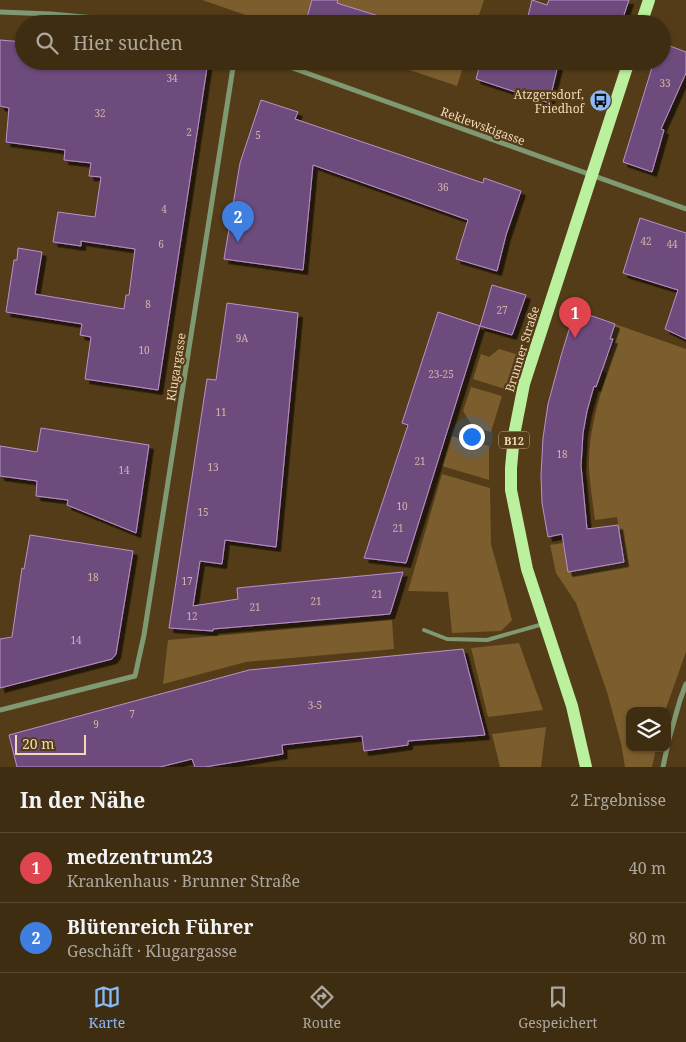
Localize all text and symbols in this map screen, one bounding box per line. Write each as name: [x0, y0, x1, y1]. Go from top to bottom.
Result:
search box: [15, 15, 671, 70]
icon: search: [33, 29, 61, 57]
text: Hier suchen: [73, 30, 183, 56]
house number: 34: [166, 71, 178, 85]
house number: 33: [659, 76, 671, 90]
place label: Atzgersdorf, Friedhof: [514, 86, 586, 117]
bus stop icon: Atzgersdorf, Friedhof: [588, 89, 612, 113]
street label: Reklewskigasse: [438, 103, 528, 149]
house number: 32: [94, 106, 106, 120]
house number: 2: [186, 125, 192, 139]
house number: 5: [255, 128, 261, 142]
house number: 36: [437, 180, 449, 194]
pin: 2: [222, 201, 254, 242]
house number: 4: [161, 202, 167, 216]
house number: 42: [640, 234, 652, 248]
house number: 6: [158, 237, 164, 251]
house number: 44: [666, 237, 678, 251]
house number: 8: [145, 297, 151, 311]
pin: 1: [559, 297, 591, 338]
house number: 27: [496, 303, 508, 317]
street label: Brunner Straße: [501, 304, 543, 394]
house number: 9A: [236, 331, 249, 345]
street label: Klugargasse: [162, 332, 190, 402]
house number: 10: [138, 343, 150, 357]
house number: 23-25: [428, 367, 454, 381]
house number: 11: [215, 405, 227, 419]
your location: [459, 424, 485, 450]
road number: B12: [499, 432, 529, 448]
house number: 18: [556, 447, 568, 461]
house number: 21: [414, 454, 426, 468]
house number: 13: [207, 460, 219, 474]
house number: 14: [118, 463, 130, 477]
house number: 10: [396, 499, 408, 513]
house number: 15: [197, 505, 209, 519]
house number: 21: [392, 521, 404, 535]
house number: 18: [87, 570, 99, 584]
house number: 17: [181, 574, 193, 588]
house number: 21: [371, 587, 383, 601]
house number: 21: [310, 594, 322, 608]
house number: 21: [249, 600, 261, 614]
house number: 12: [186, 609, 198, 623]
house number: 14: [70, 633, 82, 647]
house number: 3-5: [308, 698, 322, 712]
house number: 7: [129, 707, 135, 721]
map controls: [626, 707, 671, 752]
button: layers: [626, 707, 671, 752]
house number: 9: [93, 717, 99, 731]
scale bar: [15, 732, 86, 755]
text: 20 m: [22, 734, 55, 753]
text: In der Nähe: [20, 786, 145, 814]
text: 2 Ergebnisse: [570, 789, 666, 811]
text: medzentrum23: [67, 844, 213, 870]
text: 1: [31, 857, 41, 879]
text: 40 m: [629, 857, 666, 879]
text: Krankenhaus · Brunner Straße: [67, 870, 300, 892]
text: Blütenreich Führer: [67, 914, 253, 940]
text: 2: [31, 927, 41, 949]
text: 80 m: [629, 927, 666, 949]
text: Geschäft · Klugargasse: [67, 940, 237, 962]
tab: Karte: [89, 983, 125, 1032]
tab: Route: [302, 983, 341, 1032]
tab: Gespeichert: [518, 983, 597, 1032]

